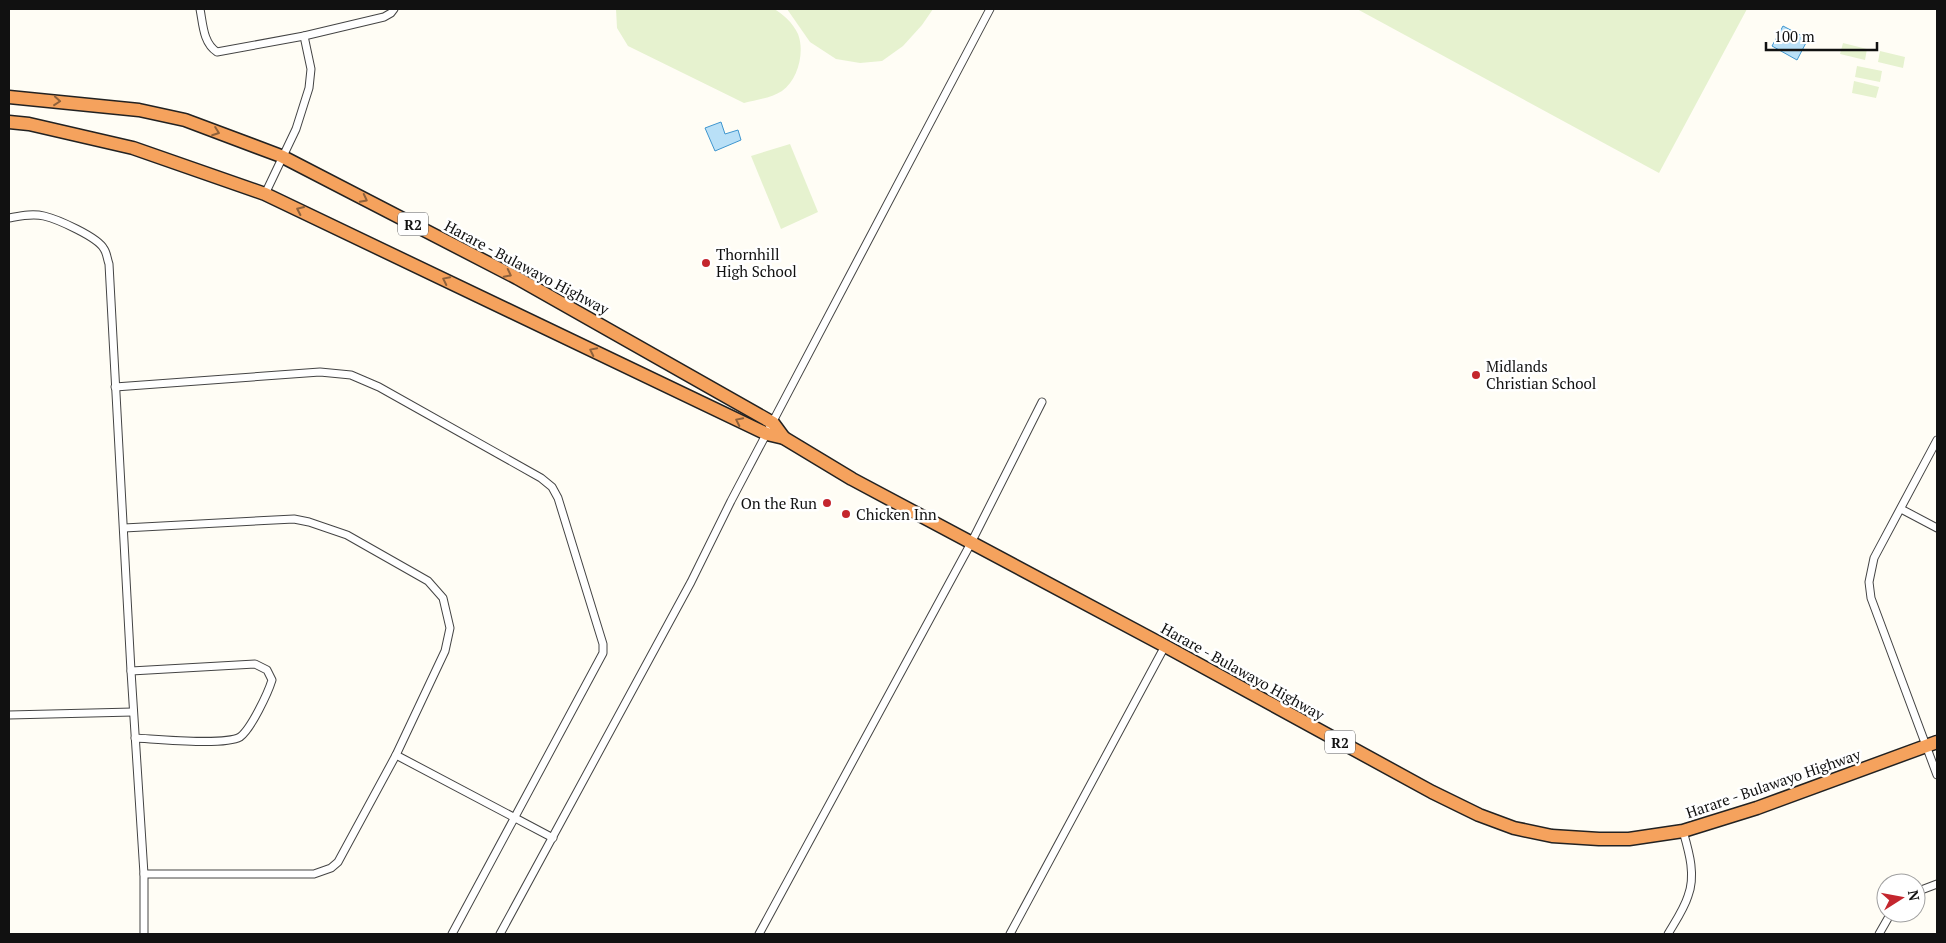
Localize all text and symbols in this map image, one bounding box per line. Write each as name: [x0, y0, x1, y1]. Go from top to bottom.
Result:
scale bar: [1766, 20, 1877, 52]
text: 100 m: [1774, 26, 1815, 46]
one-way arrow: [54, 96, 62, 107]
one-way arrow: [211, 126, 220, 136]
one-way arrow: [359, 193, 368, 203]
one-way arrow: [296, 206, 305, 216]
road number: R2: [398, 212, 428, 235]
street label: Harare - Bulawayo Highway: [441, 215, 613, 319]
place label: Thornhill High School: [716, 244, 797, 281]
marker: Thornhill High School: [700, 257, 712, 269]
one-way arrow: [503, 268, 512, 278]
one-way arrow: [442, 276, 451, 286]
one-way arrow: [589, 347, 598, 357]
place label: Midlands Christian School: [1486, 356, 1596, 393]
marker: Midlands Christian School: [1470, 369, 1482, 381]
one-way arrow: [735, 417, 744, 427]
place label: On the Run: [741, 493, 817, 513]
marker: On the Run: [821, 497, 833, 509]
place label: Chicken Inn: [856, 504, 937, 524]
marker: Chicken Inn: [840, 508, 852, 520]
street label: Harare - Bulawayo Highway: [1158, 618, 1328, 724]
road number: R2: [1325, 730, 1355, 754]
street label: Harare - Bulawayo Highway: [1683, 744, 1863, 822]
north arrow: [1876, 873, 1926, 923]
text: N: [1904, 888, 1925, 903]

